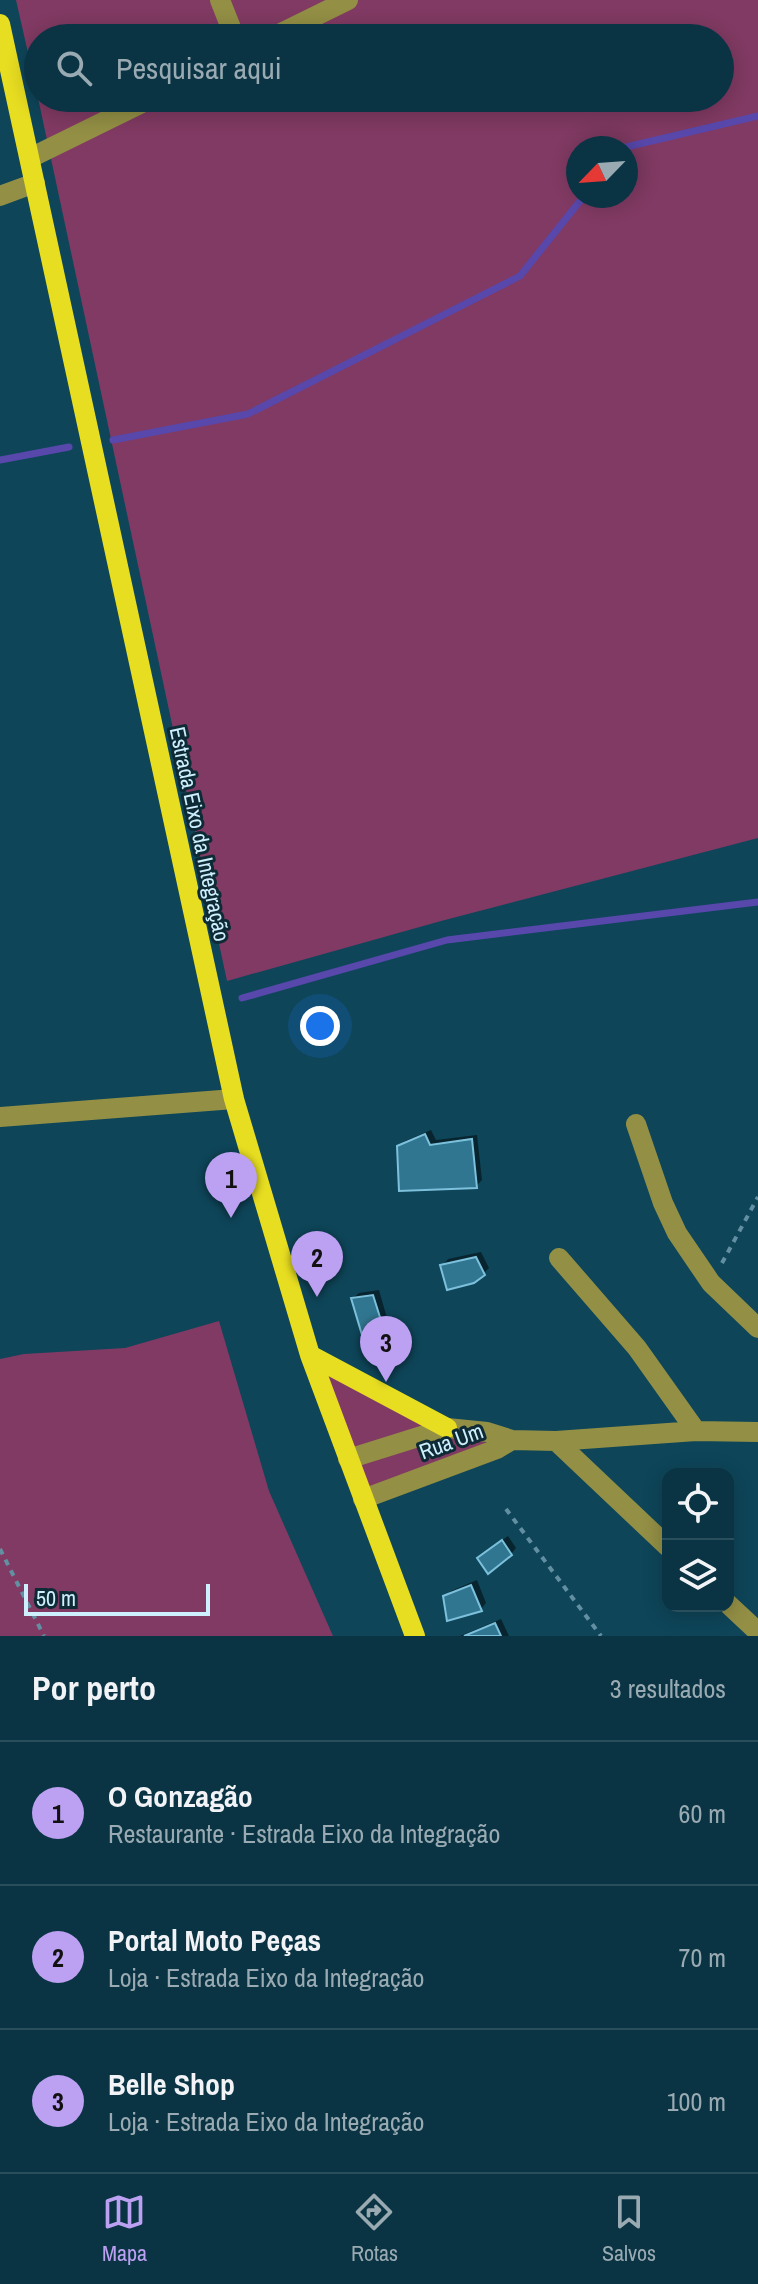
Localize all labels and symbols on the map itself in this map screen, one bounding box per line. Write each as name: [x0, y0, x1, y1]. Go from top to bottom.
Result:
north arrow: [566, 136, 638, 208]
street label: Estrada Eixo da Integração: [163, 724, 237, 944]
your location: [300, 1006, 340, 1046]
pin: 1: [205, 1152, 257, 1218]
pin: 2: [291, 1231, 343, 1297]
pin: 3: [360, 1316, 412, 1382]
street label: Rua Um: [415, 1416, 487, 1466]
scale bar: [24, 1580, 210, 1616]

